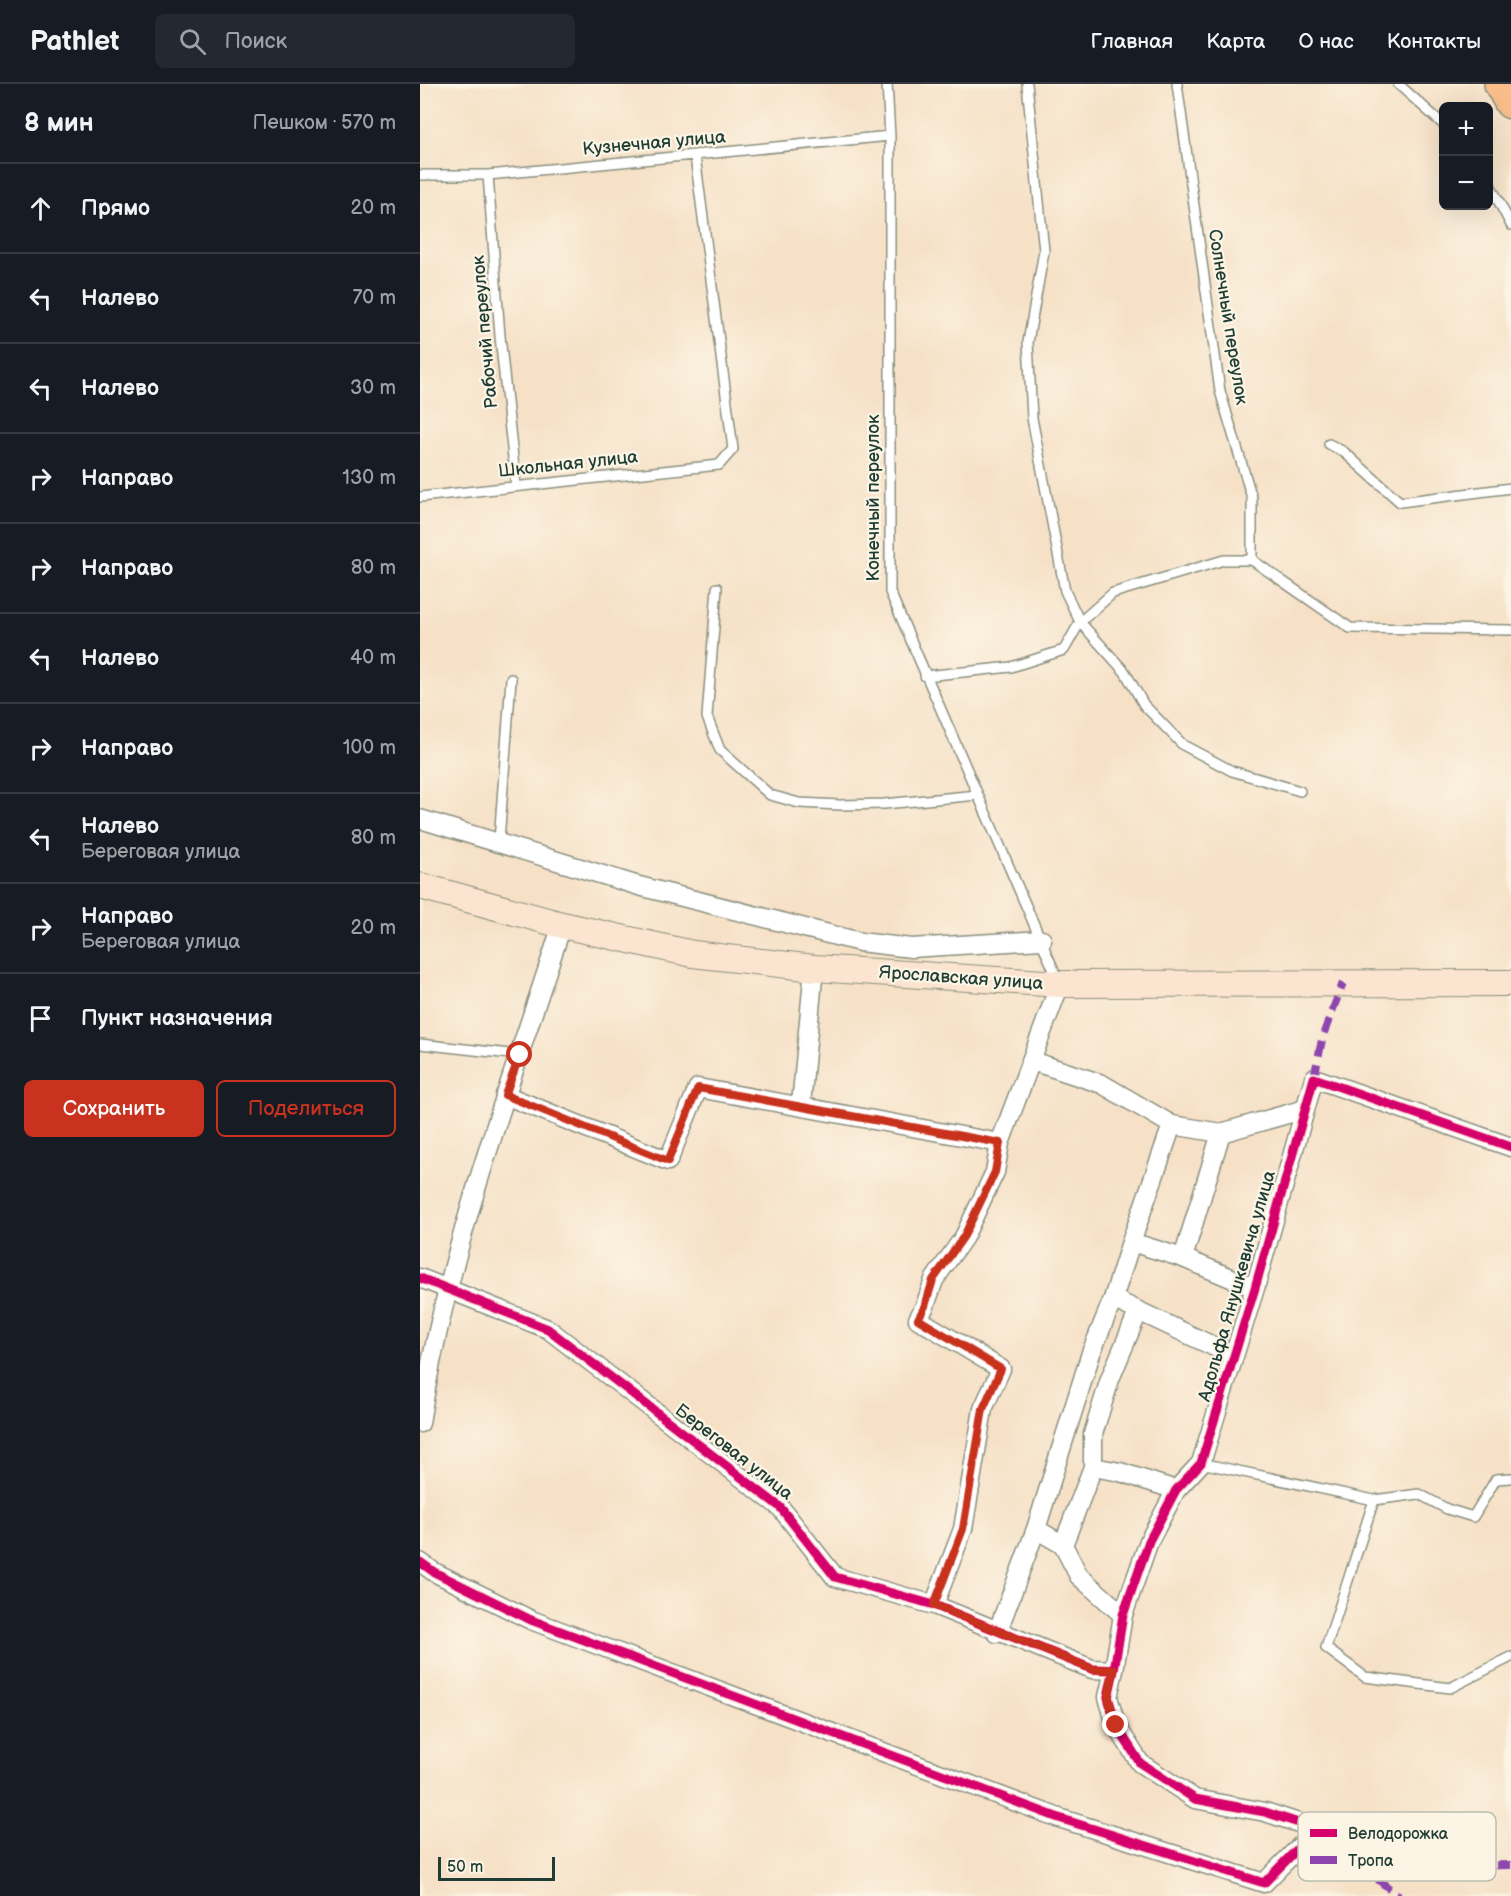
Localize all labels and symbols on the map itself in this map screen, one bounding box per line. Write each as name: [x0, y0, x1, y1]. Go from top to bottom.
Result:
street label: Кузнечная улица: [582, 126, 727, 160]
street label: Солнечный переулок: [1204, 228, 1252, 407]
street label: Рабочий переулок: [468, 254, 502, 410]
street label: Конечный переулок: [863, 414, 884, 581]
street label: Школьная улица: [497, 446, 639, 482]
street label: Ярославская улица: [878, 962, 1044, 994]
route start: [506, 1041, 532, 1067]
street label: Адольфа Янушкевича улица: [1194, 1168, 1280, 1405]
street label: Береговая улица: [671, 1400, 797, 1505]
route end: [1102, 1711, 1128, 1737]
legend: [1298, 1812, 1496, 1881]
text: Велодорожка: [1348, 1825, 1449, 1844]
text: Тропа: [1348, 1852, 1394, 1871]
scale bar: [438, 1854, 555, 1882]

